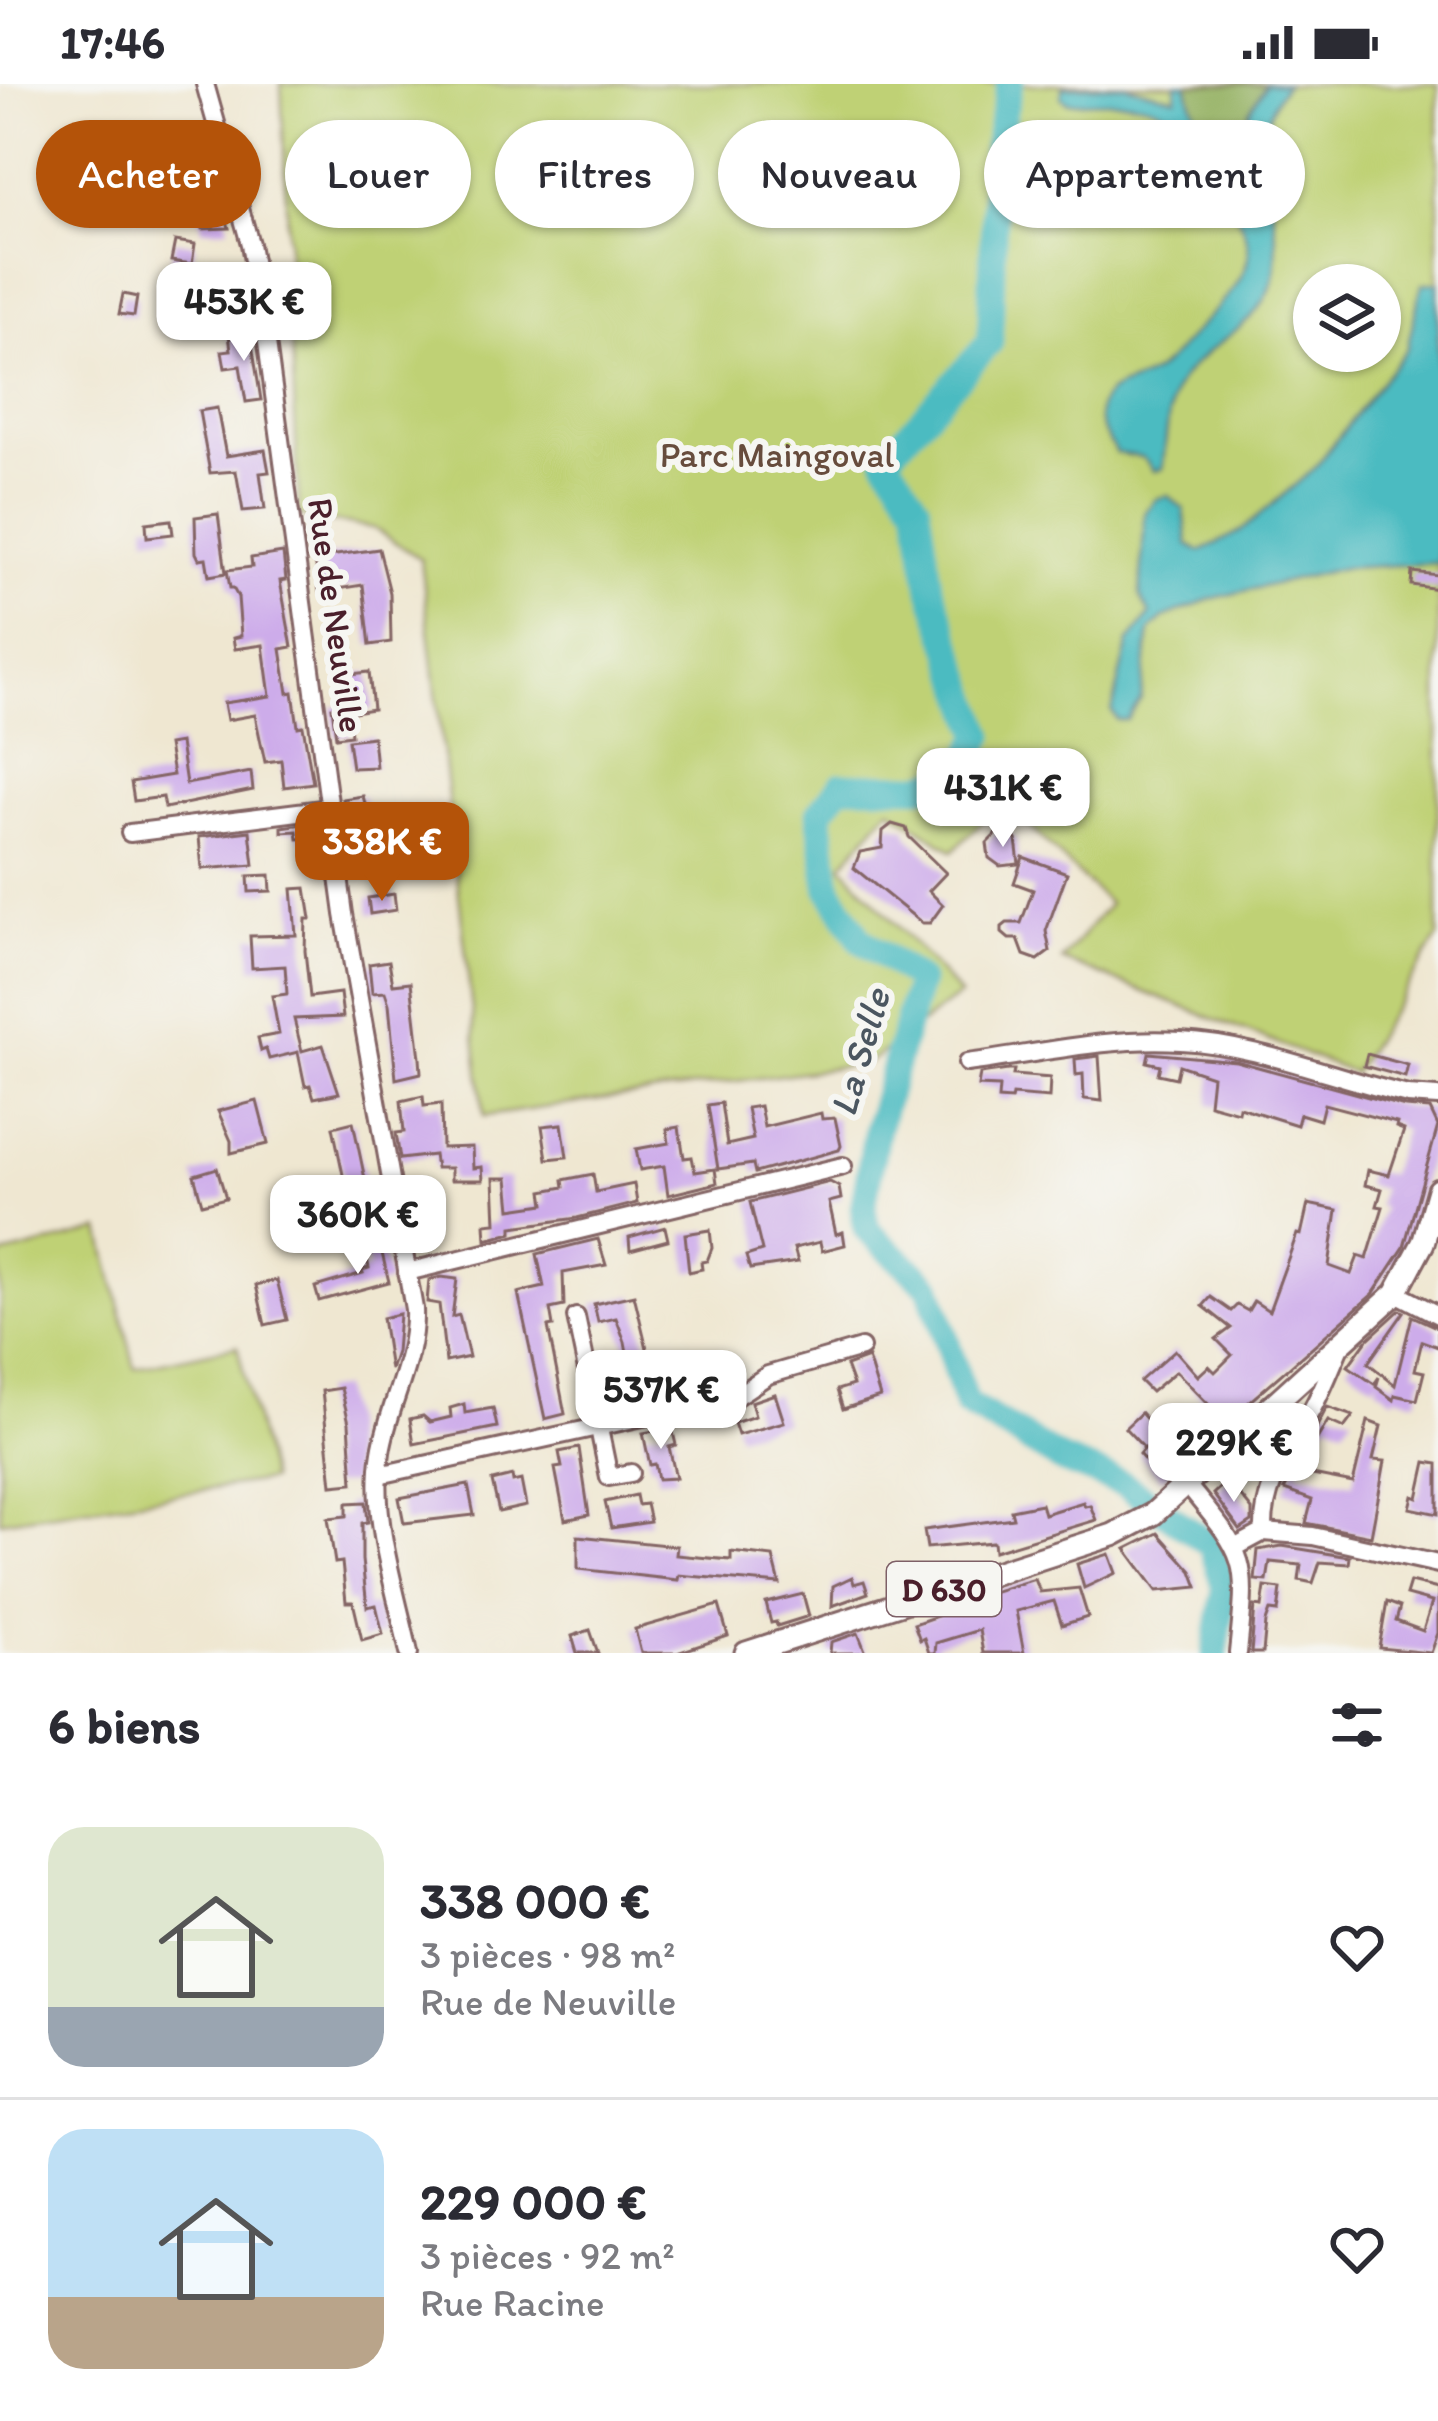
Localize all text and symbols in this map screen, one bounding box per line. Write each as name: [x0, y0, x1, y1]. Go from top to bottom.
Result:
text: 17:46: [60, 15, 165, 69]
chip: Acheter: [36, 120, 261, 228]
chip: Louer: [285, 120, 471, 228]
chip: Filtres: [495, 120, 694, 228]
chip: Nouveau: [718, 120, 960, 228]
chip: Appartement: [984, 120, 1305, 228]
pin: 453K €: [146, 262, 342, 364]
map controls: [1293, 264, 1401, 372]
button: layers: [1293, 264, 1401, 372]
text: 453K €: [183, 277, 305, 324]
park label: Parc Maingoval: [660, 433, 894, 476]
street label: Rue de Neuville: [299, 495, 374, 735]
pin: 431K €: [905, 748, 1101, 850]
text: 431K €: [944, 763, 1062, 810]
pin: 338K €: [284, 802, 480, 904]
text: 338K €: [322, 817, 442, 864]
water label: La Selle: [819, 981, 901, 1121]
pin: 360K €: [260, 1175, 456, 1277]
text: 360K €: [297, 1190, 419, 1237]
pin: 537K €: [563, 1350, 759, 1452]
text: 537K €: [602, 1365, 720, 1412]
pin: 229K €: [1136, 1403, 1332, 1505]
text: 229K €: [1175, 1418, 1293, 1465]
road number: D 630: [887, 1562, 1001, 1616]
icon: filters: [1324, 1692, 1390, 1758]
text: 6 biens: [48, 1695, 200, 1756]
text: 338 000 €: [420, 1870, 650, 1931]
icon: home: [144, 1875, 288, 2019]
icon: heart: [1324, 1914, 1390, 1980]
text: 3 pièces · 98 m²: [420, 1931, 676, 1978]
text: Rue de Neuville: [420, 1978, 676, 2025]
text: 229 000 €: [420, 2171, 647, 2232]
icon: home: [144, 2177, 288, 2321]
icon: heart: [1324, 2216, 1390, 2282]
text: 3 pièces · 92 m²: [420, 2232, 675, 2279]
text: Rue Racine: [420, 2279, 604, 2326]

